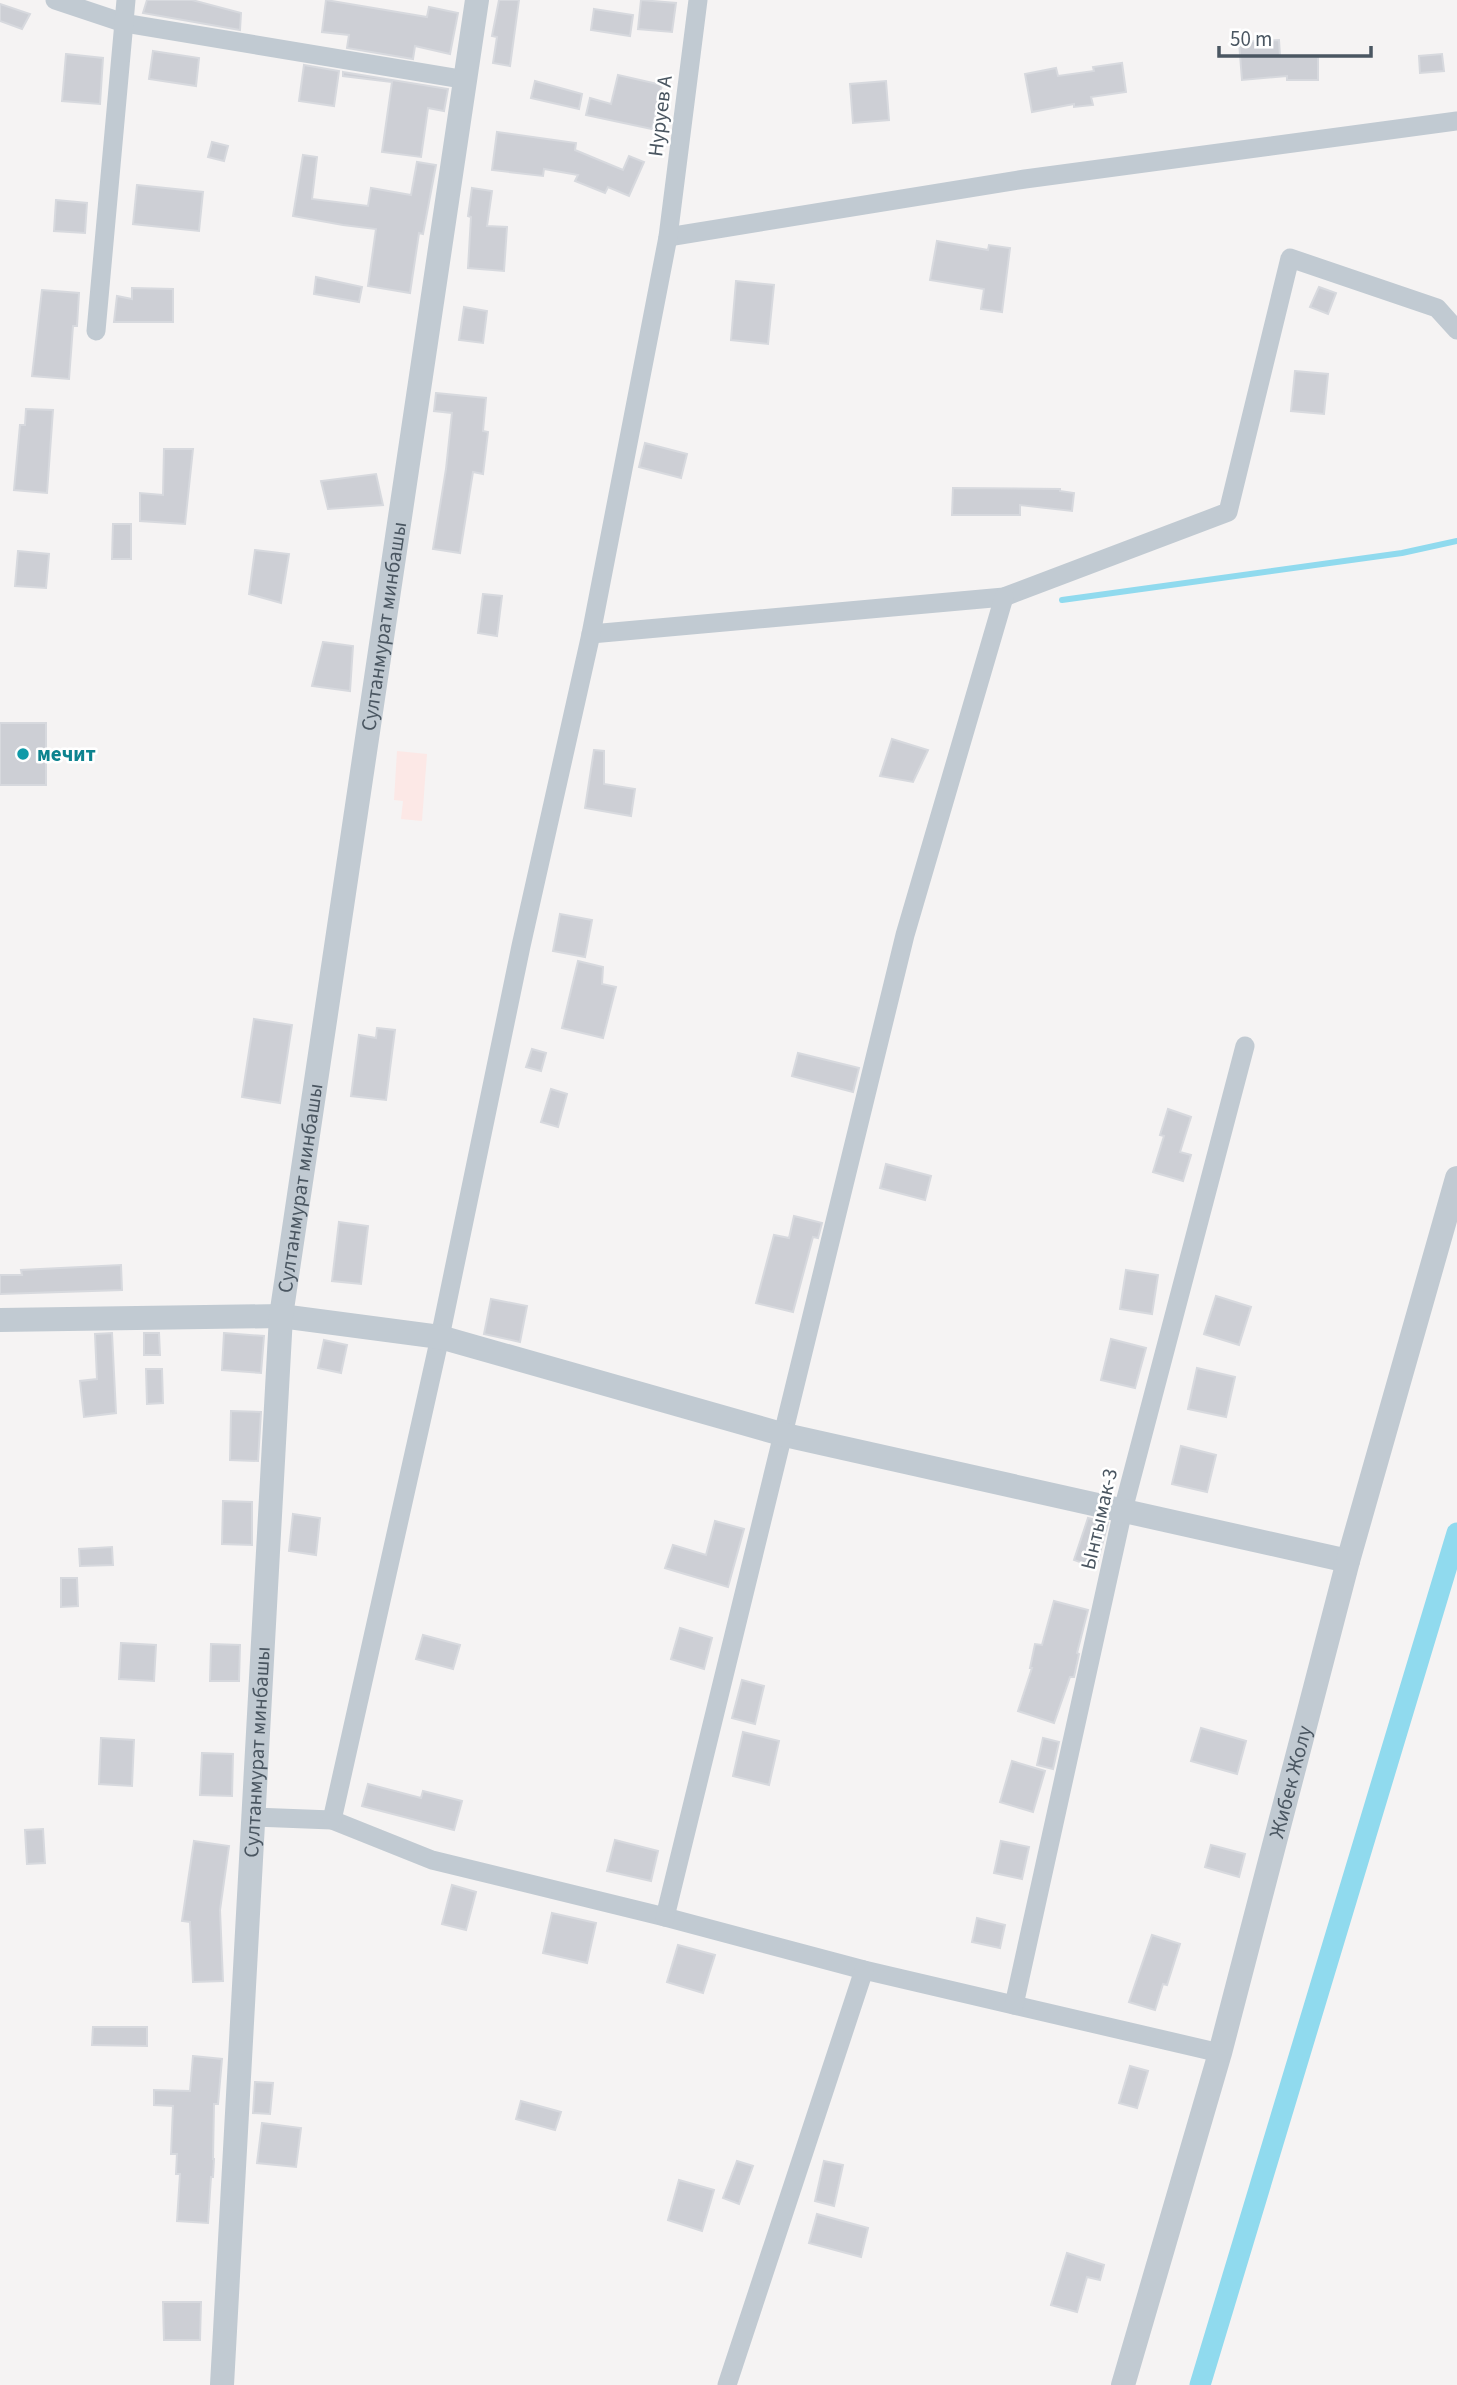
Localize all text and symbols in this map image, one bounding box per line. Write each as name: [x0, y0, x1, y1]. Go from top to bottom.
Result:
scale bar: [1219, 14, 1371, 58]
text: 50 m: [1230, 24, 1272, 54]
street label: Нуруев А: [640, 73, 680, 158]
street label: Султанмурат минбашы: [353, 519, 414, 733]
place label: мечит: [37, 739, 96, 769]
marker: мечит: [15, 746, 31, 762]
street label: Султанмурат минбашы: [270, 1081, 330, 1295]
street label: Ынтымак-3: [1073, 1465, 1125, 1573]
street label: Султанмурат минбашы: [236, 1646, 278, 1858]
street label: Жибек Жолу: [1261, 1722, 1320, 1842]

